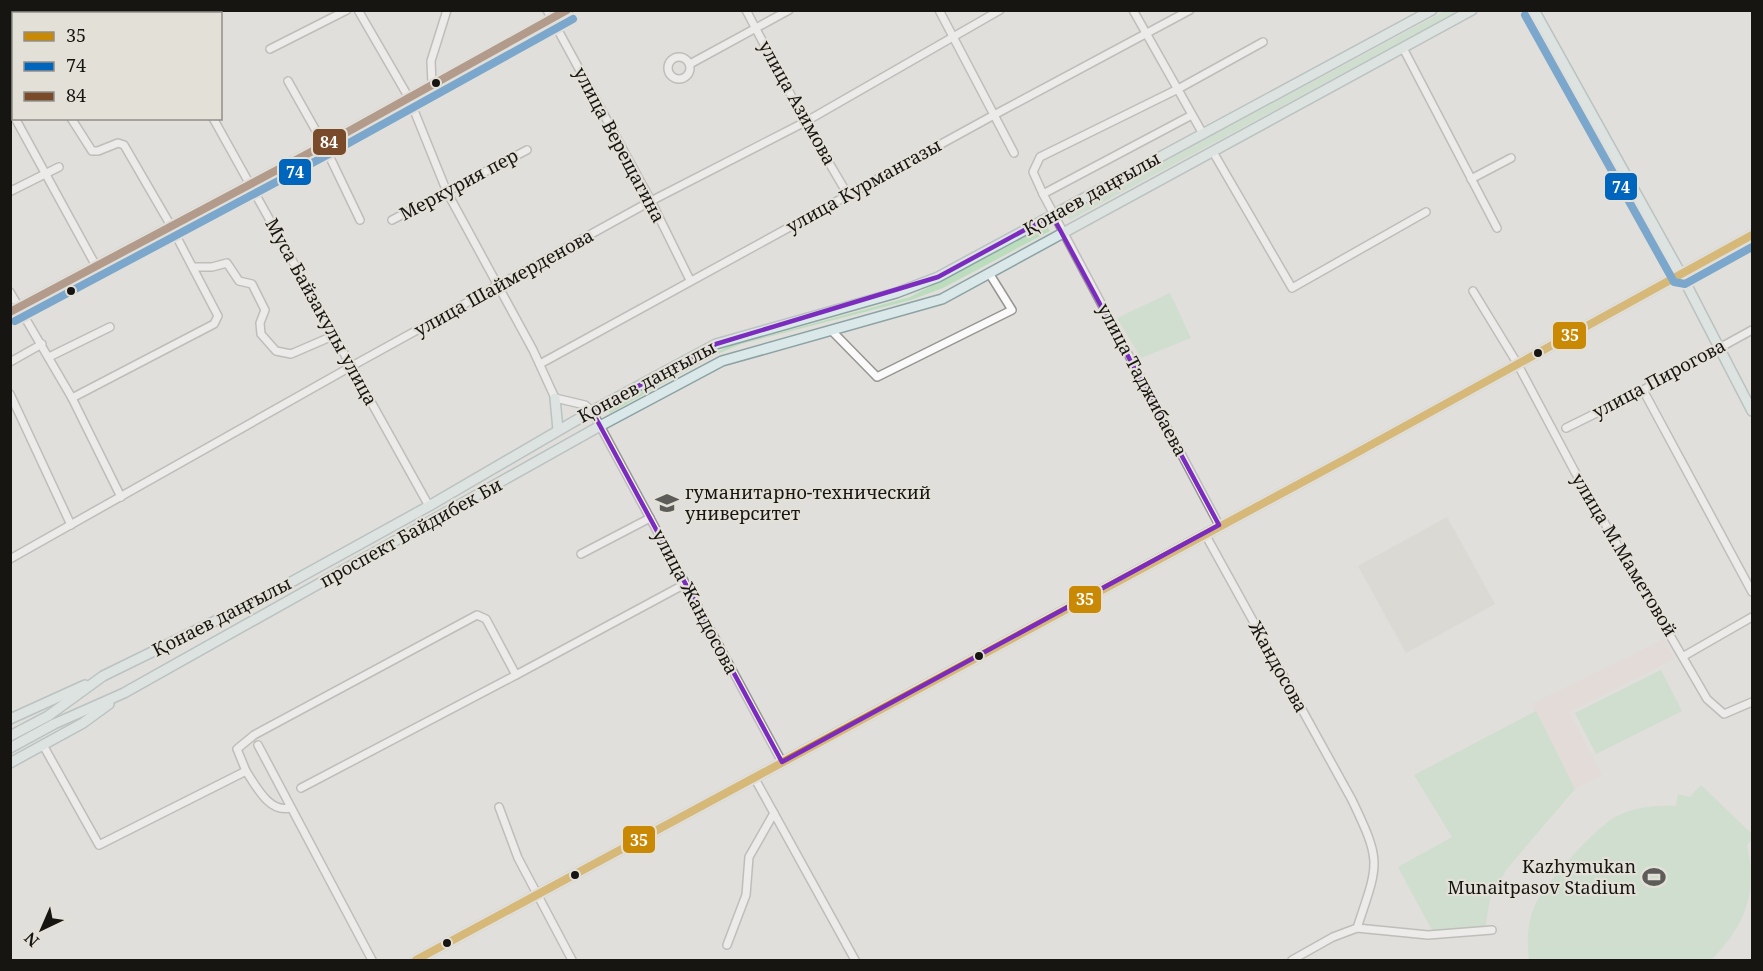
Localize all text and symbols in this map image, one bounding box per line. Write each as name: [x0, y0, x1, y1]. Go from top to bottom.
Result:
legend: [12, 12, 222, 120]
text: 35: [66, 23, 86, 47]
street label: улица Азимова: [754, 36, 842, 169]
text: 74: [66, 53, 86, 77]
street label: улица Верещагина: [569, 63, 671, 227]
unlabelled marker: [430, 77, 442, 89]
text: 84: [66, 83, 86, 107]
line badge: 84: [312, 128, 347, 156]
text: 84: [320, 131, 338, 153]
street label: улица Курмангазы: [782, 132, 946, 238]
street label: Меркурия пер: [395, 143, 522, 225]
street label: Қонаев даңғылы: [1019, 145, 1164, 241]
line badge: 74: [278, 158, 312, 186]
text: 74: [286, 161, 304, 183]
line badge: 74: [1604, 172, 1638, 201]
text: 74: [1612, 176, 1630, 198]
street label: Муса Байзакулы улица: [260, 214, 383, 410]
street label: улица Шаймерденова: [410, 223, 597, 341]
unlabelled marker: [65, 285, 77, 297]
street label: улица Таджибаева: [1092, 299, 1193, 460]
line badge: 35: [1552, 321, 1587, 350]
text: 35: [1561, 324, 1579, 346]
street label: улица Пирогова: [1588, 333, 1729, 423]
street label: Қонаев даңғылы: [573, 335, 720, 428]
unlabelled marker: [1532, 347, 1544, 359]
street label: улица М.Маметовой: [1567, 468, 1683, 641]
street label: проспект Байдибек Би: [315, 472, 506, 592]
place label: гуманитарно-технический университет: [685, 480, 931, 525]
school or university icon: гуманитарно-технический университет: [654, 490, 680, 516]
street label: улица Жандосова: [647, 525, 744, 678]
street label: Қонаев даңғылы: [148, 571, 295, 662]
line badge: 35: [1068, 585, 1102, 614]
text: 35: [1076, 588, 1094, 610]
street label: Жандосова: [1243, 616, 1314, 716]
unlabelled marker: [973, 650, 985, 662]
line badge: 35: [622, 825, 656, 854]
text: 35: [630, 829, 648, 851]
place label: Kazhymukan Munaitpasov Stadium: [1448, 854, 1636, 899]
sports icon: Kazhymukan Munaitpasov Stadium: [1641, 864, 1667, 890]
unlabelled marker: [569, 869, 581, 881]
north arrow: [12, 899, 72, 959]
text: N: [19, 927, 44, 952]
unlabelled marker: [441, 937, 453, 949]

